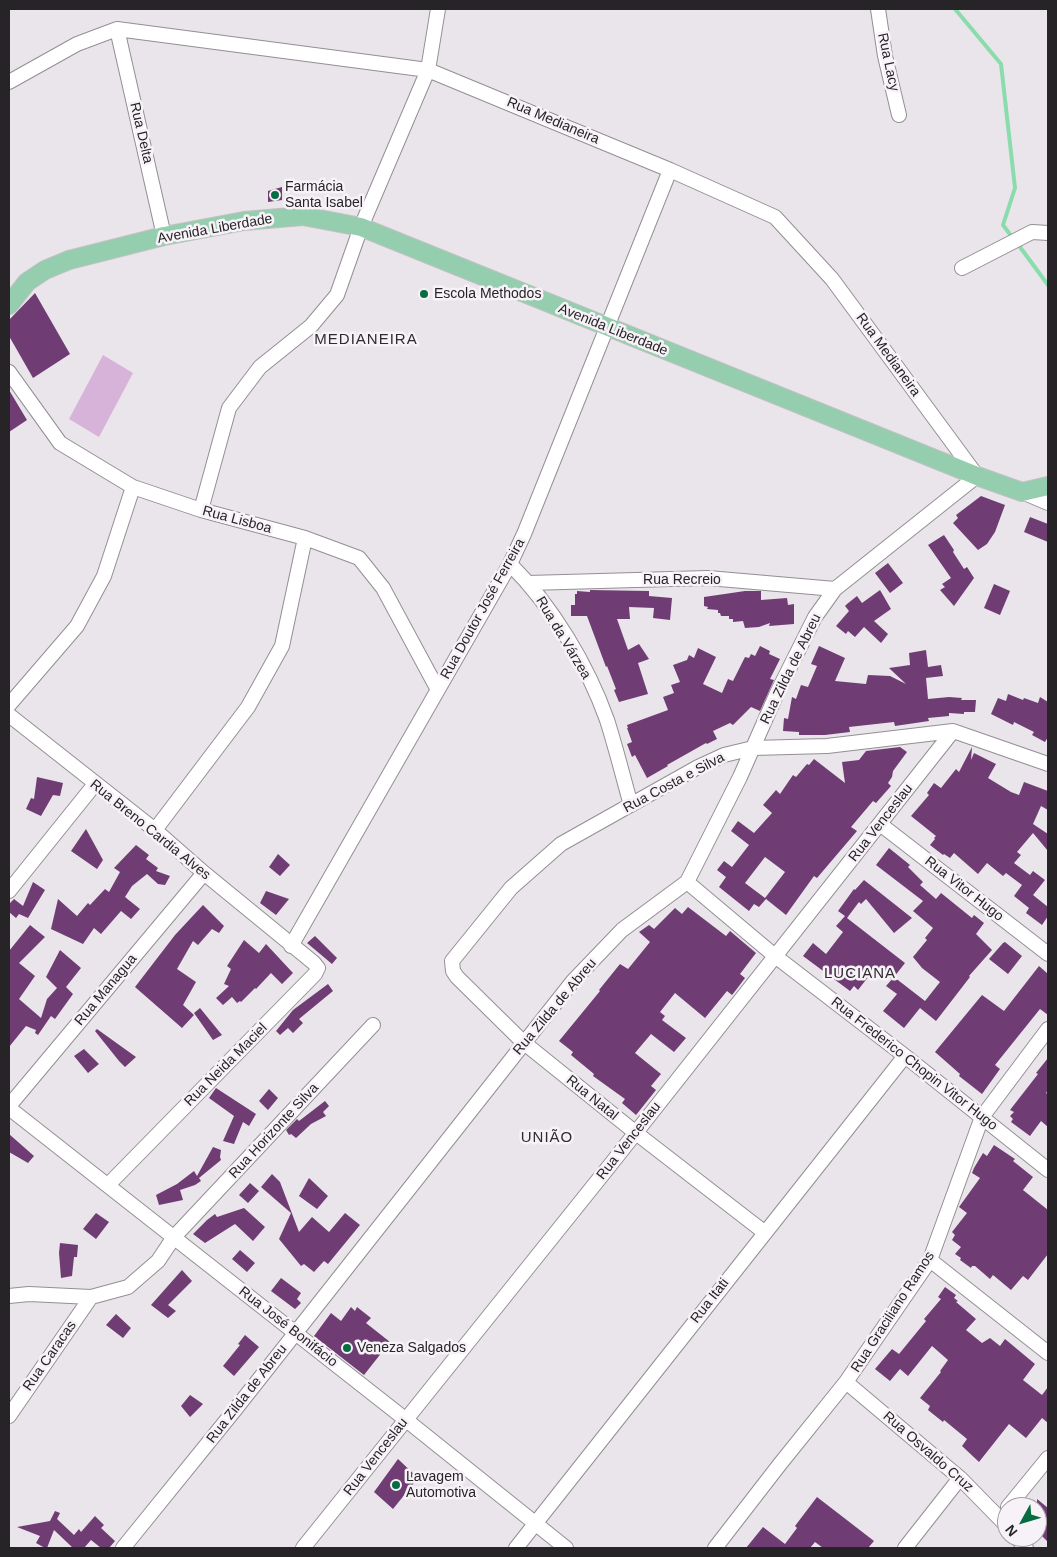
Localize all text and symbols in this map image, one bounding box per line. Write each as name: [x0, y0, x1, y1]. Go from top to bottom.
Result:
street label: Rua Lacy: [874, 31, 902, 93]
street label: Rua Medianeira: [504, 94, 602, 148]
street label: Rua Delta: [126, 101, 156, 165]
place label: Farmácia Santa Isabel: [285, 179, 363, 212]
marker: Farmácia Santa Isabel: [269, 189, 281, 201]
street label: Avenida Liberdade: [156, 211, 274, 247]
place label: Escola Methodos: [434, 286, 541, 302]
marker: Escola Methodos: [418, 288, 430, 300]
street label: Avenida Liberdade: [556, 300, 670, 360]
street label: Rua Medianeira: [852, 310, 924, 400]
district label: MEDIANEIRA: [313, 331, 419, 349]
street label: Rua Lisboa: [201, 503, 273, 537]
street label: Rua Doutor José Ferreira: [437, 536, 529, 682]
street label: Rua Recreio: [643, 572, 721, 588]
street label: Rua da Várzea: [532, 594, 594, 682]
street label: Rua Zilda de Abreu: [757, 611, 825, 727]
street label: Rua Costa e Silva: [621, 749, 727, 817]
street label: Rua Breno Cardia Alves: [86, 776, 214, 884]
street label: Rua Venceslau: [845, 781, 917, 865]
street label: Rua Vitor Hugo: [921, 853, 1007, 925]
street label: Rua Managua: [71, 951, 141, 1029]
street label: Rua Zilda de Abreu: [510, 955, 600, 1059]
district label: LUCIANA: [823, 965, 897, 983]
street label: Rua Frederico Chopin Vitor Hugo: [827, 994, 1001, 1134]
street label: Rua Neida Maciel: [181, 1020, 271, 1110]
street label: Rua Natal: [563, 1072, 621, 1124]
street label: Rua Horizonte Silva: [226, 1080, 322, 1182]
street label: Rua Venceslau: [593, 1099, 665, 1183]
district label: UNIÃO: [520, 1129, 574, 1147]
street label: Rua Graciliano Ramos: [848, 1248, 938, 1376]
street label: Rua Itati: [687, 1275, 733, 1327]
street label: Rua José Bonifácio: [235, 1283, 341, 1371]
street label: Rua Caracas: [20, 1318, 80, 1394]
place label: Veneza Salgados: [357, 1340, 466, 1356]
street label: Rua Zilda de Abreu: [203, 1341, 291, 1447]
marker: Veneza Salgados: [341, 1342, 353, 1354]
street label: Rua Osvaldo Cruz: [879, 1408, 977, 1496]
street label: Rua Venceslau: [340, 1415, 412, 1499]
place label: Lavagem Automotiva: [406, 1469, 476, 1501]
marker: Lavagem Automotiva: [390, 1479, 402, 1491]
north arrow: [997, 1497, 1047, 1547]
text: N: [1002, 1522, 1021, 1540]

